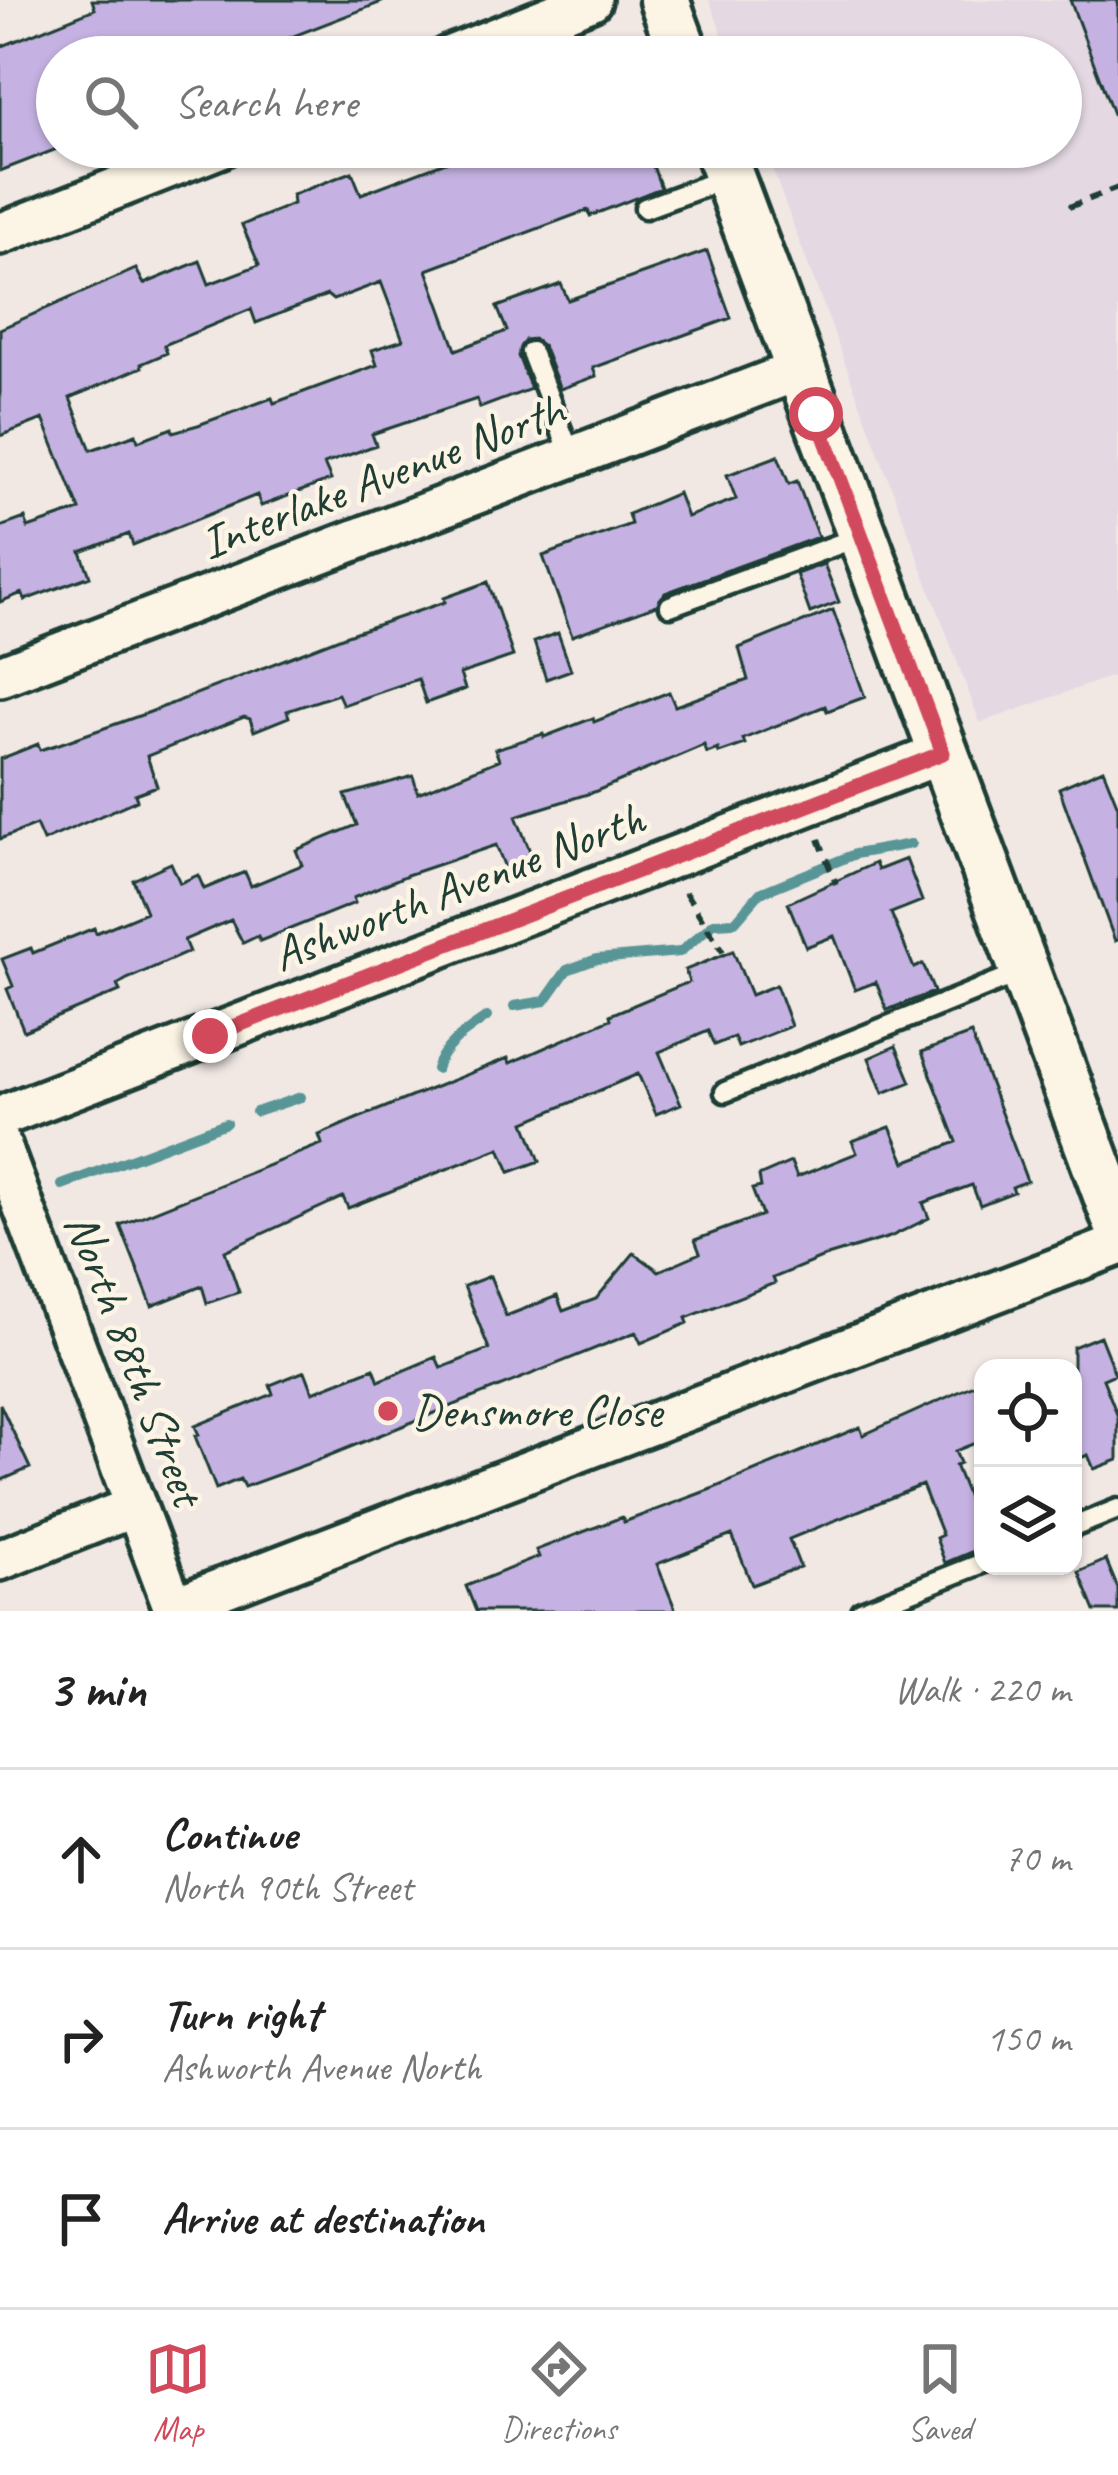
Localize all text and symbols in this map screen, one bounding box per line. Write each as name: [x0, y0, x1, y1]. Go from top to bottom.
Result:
search box: [36, 36, 1082, 168]
icon: search: [78, 69, 144, 135]
text: Search here: [174, 74, 357, 131]
street label: Interlake Avenue North: [192, 378, 575, 573]
route start: [789, 387, 843, 441]
street label: Ashworth Avenue North: [264, 787, 654, 984]
route end: [183, 1009, 237, 1063]
street label: North 88th Street: [52, 1204, 220, 1518]
map controls: [974, 1359, 1082, 1575]
button: locate: [974, 1359, 1082, 1467]
place label: Densmore Close: [412, 1381, 665, 1441]
marker: Densmore Close: [375, 1398, 401, 1424]
button: layers: [974, 1467, 1082, 1575]
text: 3 min: [48, 1657, 146, 1721]
text: Walk · 220 m: [894, 1665, 1070, 1714]
text: Continue: [162, 1806, 296, 1863]
icon: ahead: [48, 1826, 114, 1892]
text: 70 m: [1004, 1834, 1070, 1883]
text: North 90th Street: [162, 1863, 413, 1912]
text: Turn right: [162, 1986, 320, 2043]
icon: right: [48, 2006, 114, 2072]
text: 150 m: [986, 2014, 1070, 2063]
text: Ashworth Avenue North: [162, 2043, 481, 2092]
icon: arrive: [48, 2186, 114, 2252]
text: Arrive at destination: [162, 2190, 484, 2247]
tab: Map: [145, 2336, 211, 2450]
tab: Directions: [502, 2336, 616, 2450]
tab: Saved: [907, 2336, 973, 2450]

